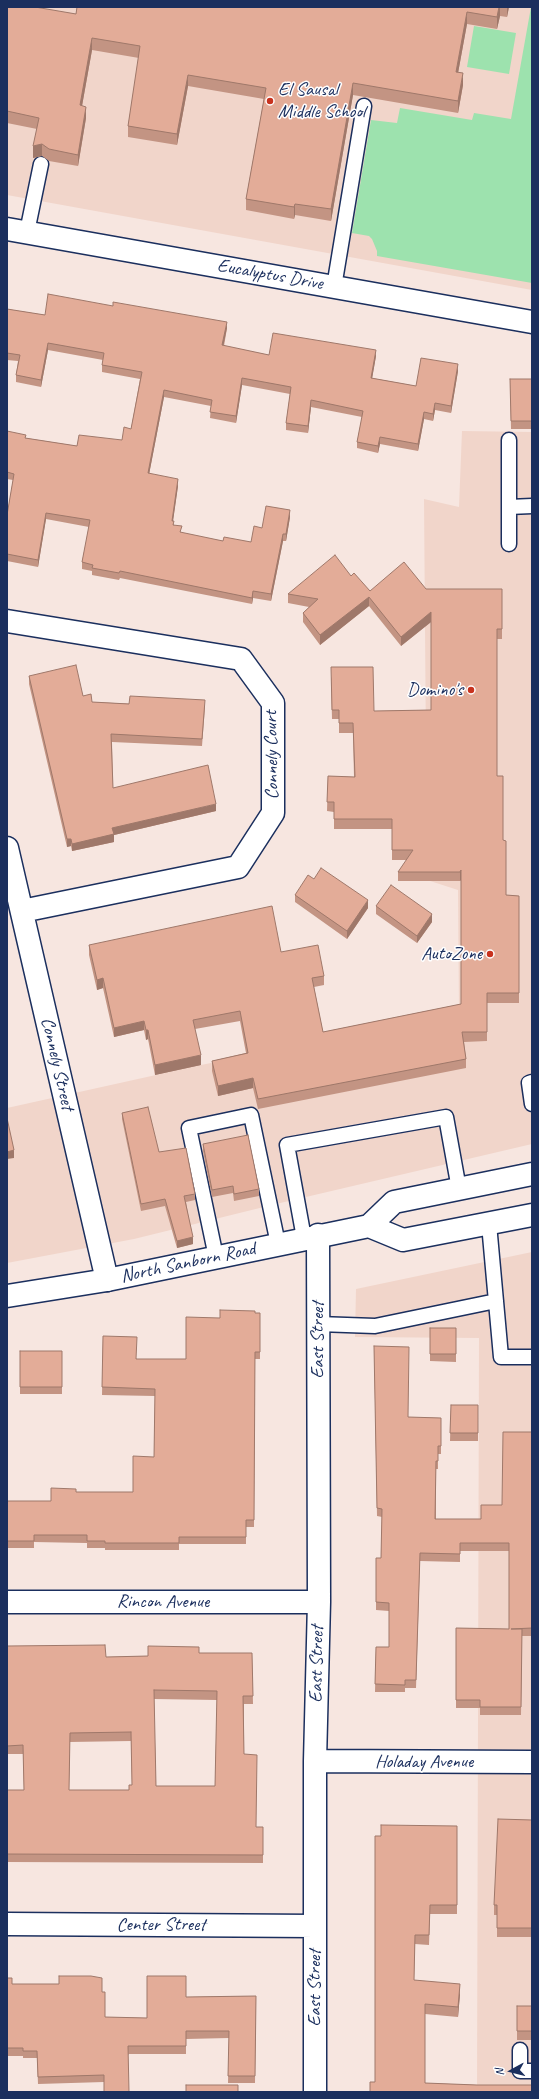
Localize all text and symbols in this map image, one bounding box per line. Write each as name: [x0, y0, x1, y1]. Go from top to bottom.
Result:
place label: El Sausal Middle School: [278, 79, 365, 123]
marker: El Sausal Middle School: [265, 96, 275, 106]
street label: Eucalyptus Drive: [215, 254, 325, 296]
place label: Domino's: [407, 679, 463, 701]
marker: Domino's: [466, 685, 476, 695]
street label: Connely Court: [260, 710, 284, 800]
place label: AutoZone: [421, 943, 482, 965]
marker: AutoZone: [485, 949, 495, 959]
street label: Connely Street: [35, 1015, 79, 1113]
street label: North Sanborn Road: [119, 1238, 257, 1288]
street label: East Street: [307, 1301, 329, 1379]
street label: Rincon Avenue: [117, 1591, 209, 1613]
street label: East Street: [305, 1625, 329, 1703]
street label: Holaday Avenue: [375, 1751, 473, 1773]
street label: Center Street: [117, 1914, 205, 1936]
street label: East Street: [304, 1949, 326, 2027]
north arrow: [491, 2051, 531, 2091]
text: N: [492, 2068, 506, 2077]

